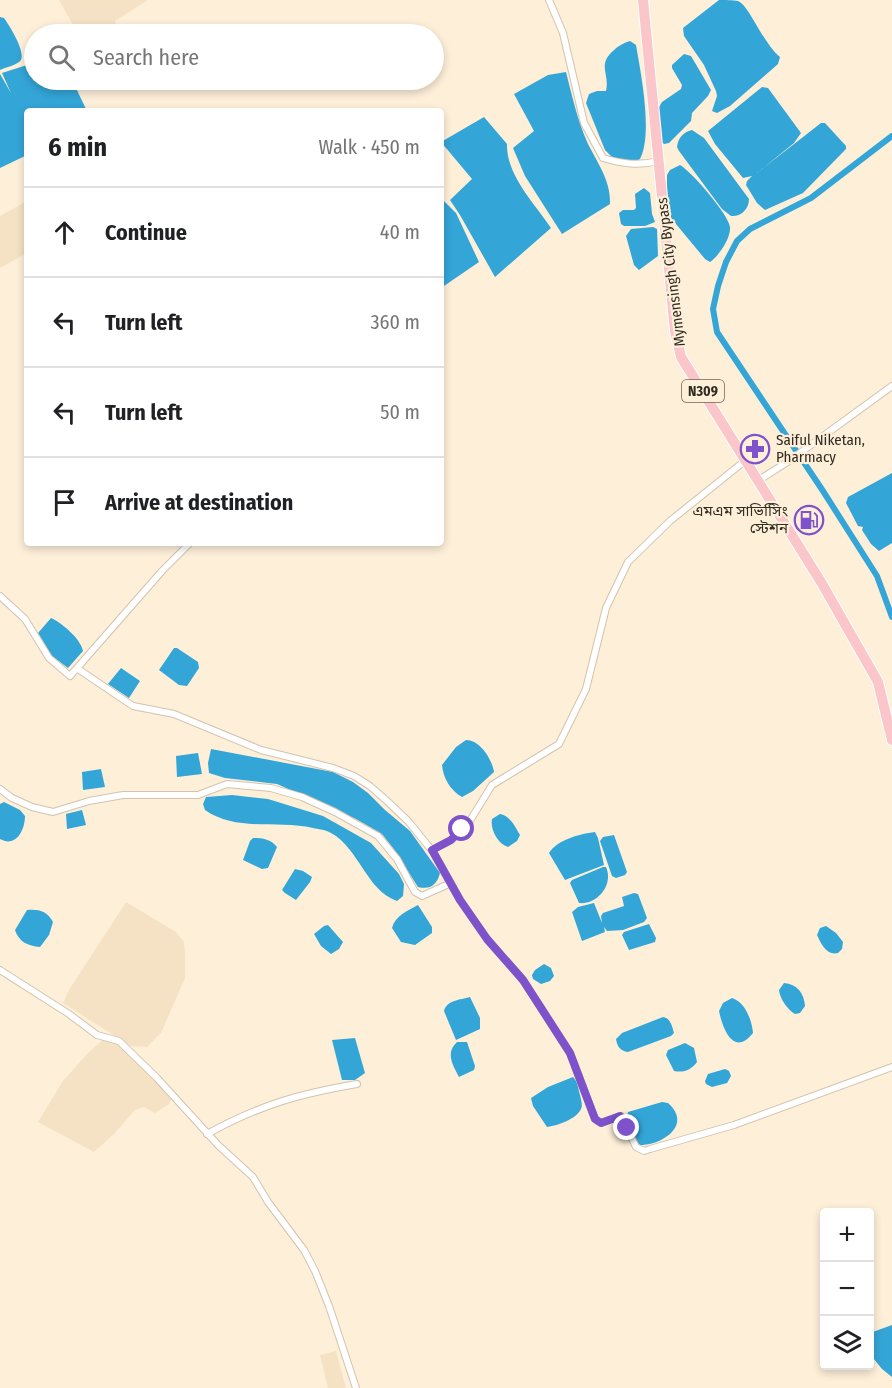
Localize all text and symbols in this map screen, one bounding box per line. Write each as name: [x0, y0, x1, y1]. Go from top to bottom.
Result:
search box: [24, 24, 444, 90]
icon: search: [45, 41, 78, 74]
text: Search here: [93, 44, 199, 71]
text: 6 min: [48, 132, 107, 163]
text: Walk · 450 m: [319, 135, 420, 159]
street label: Mymensingh City Bypass: [653, 197, 689, 347]
icon: ahead: [48, 216, 81, 249]
text: Continue: [105, 219, 187, 246]
text: 40 m: [380, 220, 420, 244]
icon: left: [48, 306, 81, 339]
text: Turn left: [105, 309, 183, 336]
text: 360 m: [371, 310, 420, 334]
road number: N309: [682, 380, 724, 402]
icon: left: [48, 396, 81, 429]
text: Turn left: [105, 399, 183, 426]
text: 50 m: [380, 400, 420, 424]
place label: Saiful Niketan, Pharmacy: [776, 431, 865, 466]
pharmacy icon: Saiful Niketan, Pharmacy: [739, 433, 771, 465]
icon: arrive: [48, 486, 81, 519]
text: Arrive at destination: [105, 489, 293, 516]
place label: এমএম সাভ‌িসি‌িং স্ট‌েশন: [692, 502, 789, 537]
fuel station icon: এমএম সাভ‌িসি‌িং স্ট‌েশন: [793, 504, 825, 536]
route start: [448, 815, 474, 841]
route end: [613, 1114, 639, 1140]
map controls: [820, 1208, 874, 1370]
button: +: [820, 1208, 874, 1262]
button: −: [820, 1262, 874, 1316]
button: layers: [820, 1316, 874, 1370]

